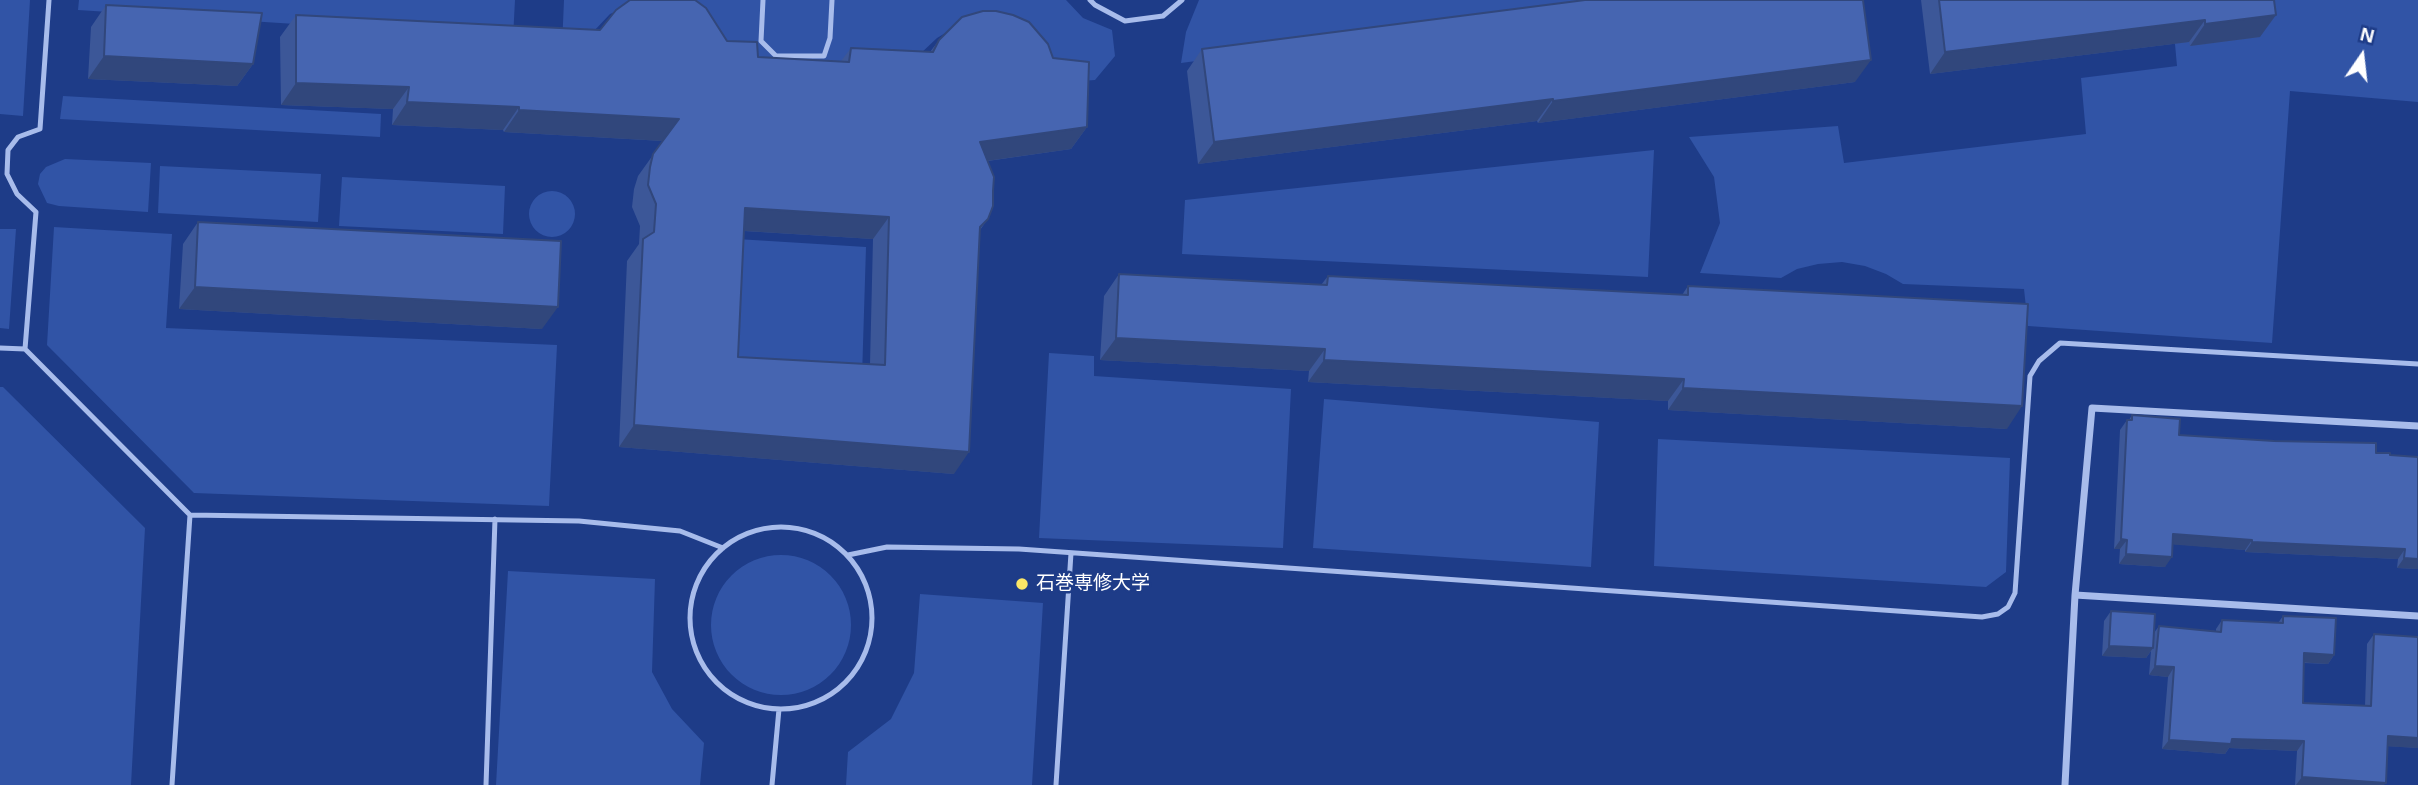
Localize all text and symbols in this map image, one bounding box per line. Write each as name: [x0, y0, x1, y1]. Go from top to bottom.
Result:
north arrow: [2327, 21, 2397, 91]
text: N: [2358, 23, 2376, 47]
place label: 石巻専修大学: [1036, 573, 1150, 595]
marker: 石巻専修大学: [1014, 576, 1030, 592]

